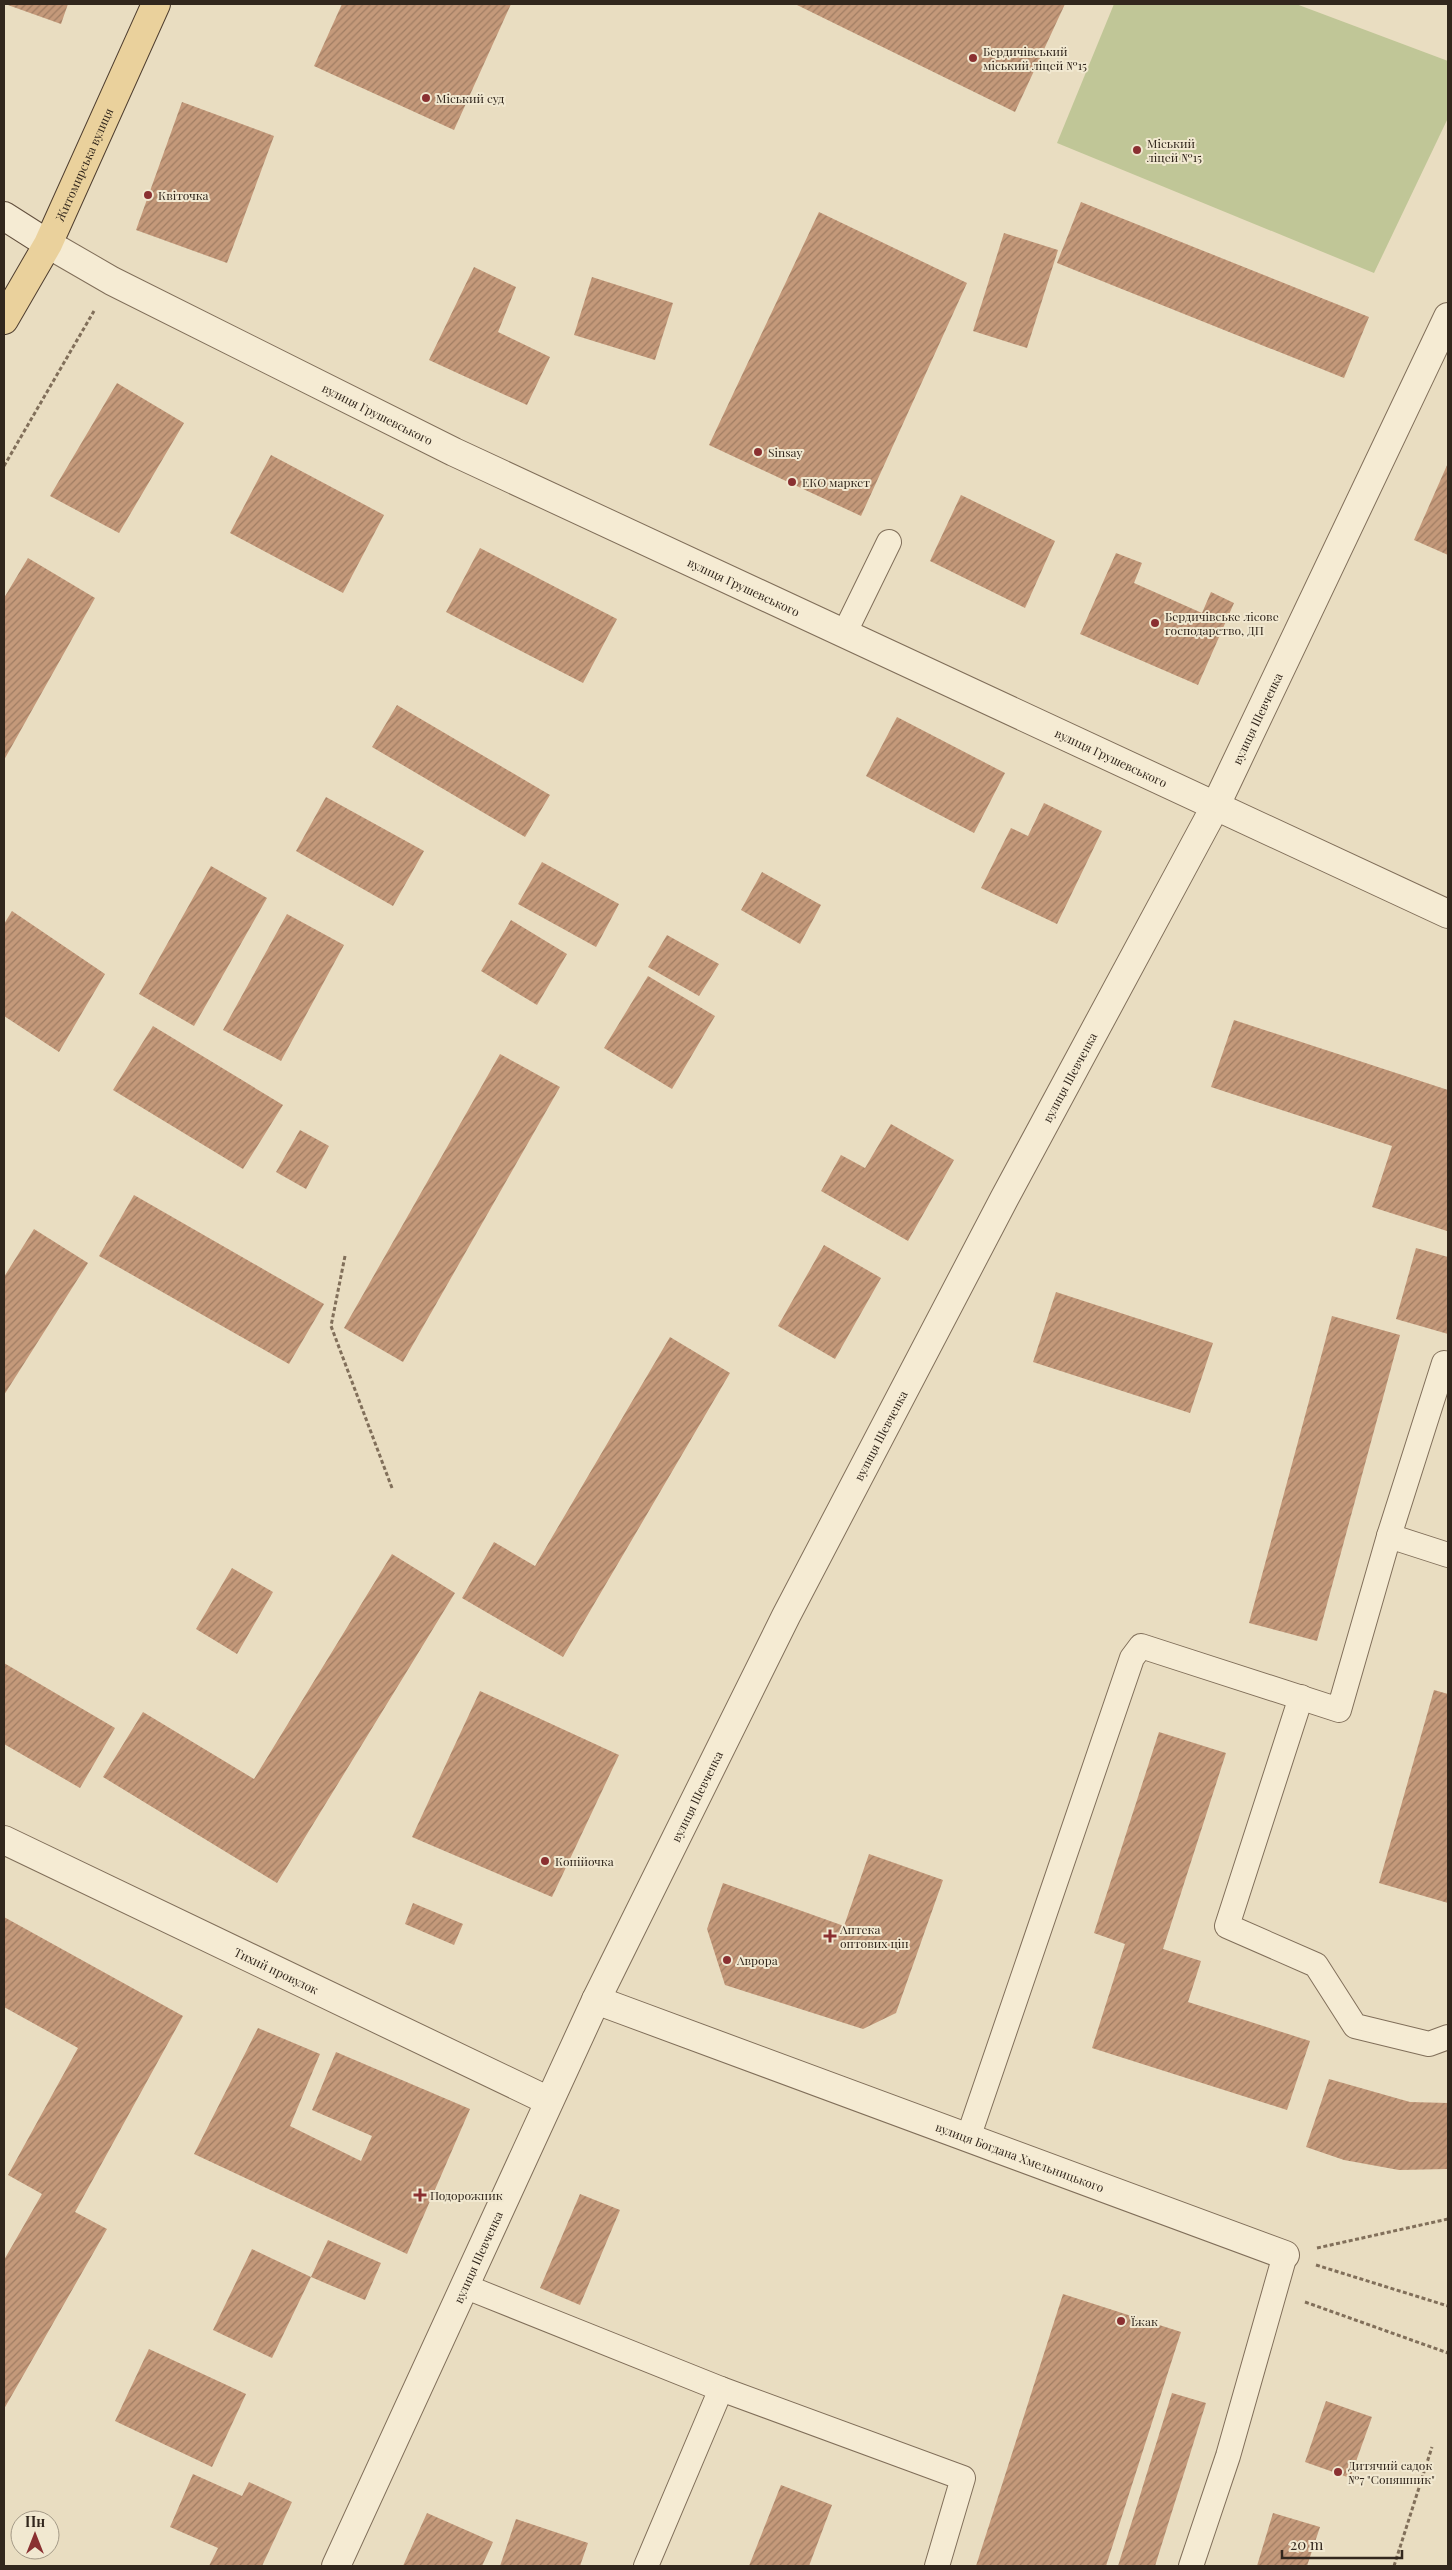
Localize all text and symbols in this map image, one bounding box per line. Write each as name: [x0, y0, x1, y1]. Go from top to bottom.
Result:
place label: Бердичівський міський ліцей №15: [983, 43, 1087, 73]
marker: Бердичівський міський ліцей №15: [967, 52, 979, 64]
place label: Міський суд: [436, 90, 505, 106]
marker: Міський суд: [420, 92, 432, 104]
street label: Житомирська вулиця: [51, 105, 117, 224]
place label: Міський ліцей №15: [1147, 135, 1202, 165]
marker: Міський ліцей №15: [1131, 144, 1143, 156]
place label: Квіточка: [158, 187, 209, 203]
marker: Квіточка: [142, 189, 154, 201]
street label: вулиця Грушевського: [320, 379, 436, 448]
place label: Sinsay: [768, 444, 802, 460]
marker: Sinsay: [752, 446, 764, 458]
place label: ЕКО маркет: [802, 474, 870, 490]
marker: ЕКО маркет: [786, 476, 798, 488]
street label: вулиця Грушевського: [685, 554, 803, 620]
place label: Бердичівське лісове господарство, ДП: [1165, 608, 1279, 638]
marker: Бердичівське лісове господарство, ДП: [1149, 617, 1161, 629]
street label: вулиця Шевченка: [1228, 670, 1286, 767]
street label: вулиця Грушевського: [1053, 725, 1170, 791]
street label: вулиця Шевченка: [1039, 1030, 1100, 1125]
street label: вулиця Шевченка: [850, 1388, 911, 1483]
street label: вулиця Шевченка: [667, 1748, 726, 1845]
place label: Копійочка: [555, 1853, 614, 1869]
marker: Копійочка: [539, 1855, 551, 1867]
place label: Аптека оптових цін: [839, 1921, 909, 1951]
marker: Аптека оптових цін: [824, 1930, 836, 1942]
street label: Тихий провулок: [232, 1943, 321, 1997]
place label: Аврора: [736, 1952, 778, 1968]
marker: Аврора: [721, 1954, 733, 1966]
street label: вулиця Богдана Хмельницького: [933, 2118, 1107, 2196]
place label: Подорожник: [430, 2187, 503, 2203]
marker: Подорожник: [414, 2189, 426, 2201]
street label: вулиця Шевченка: [450, 2208, 506, 2306]
place label: Їжак: [1131, 2313, 1158, 2329]
marker: Їжак: [1115, 2315, 1127, 2327]
place label: Дитячий садок №7 "Соняшник": [1348, 2457, 1435, 2487]
marker: Дитячий садок №7 "Соняшник": [1332, 2466, 1344, 2478]
north arrow: [10, 2510, 60, 2560]
text: Пн: [25, 2512, 45, 2531]
scale bar: [1282, 2528, 1402, 2560]
text: 20 m: [1290, 2534, 1324, 2554]

